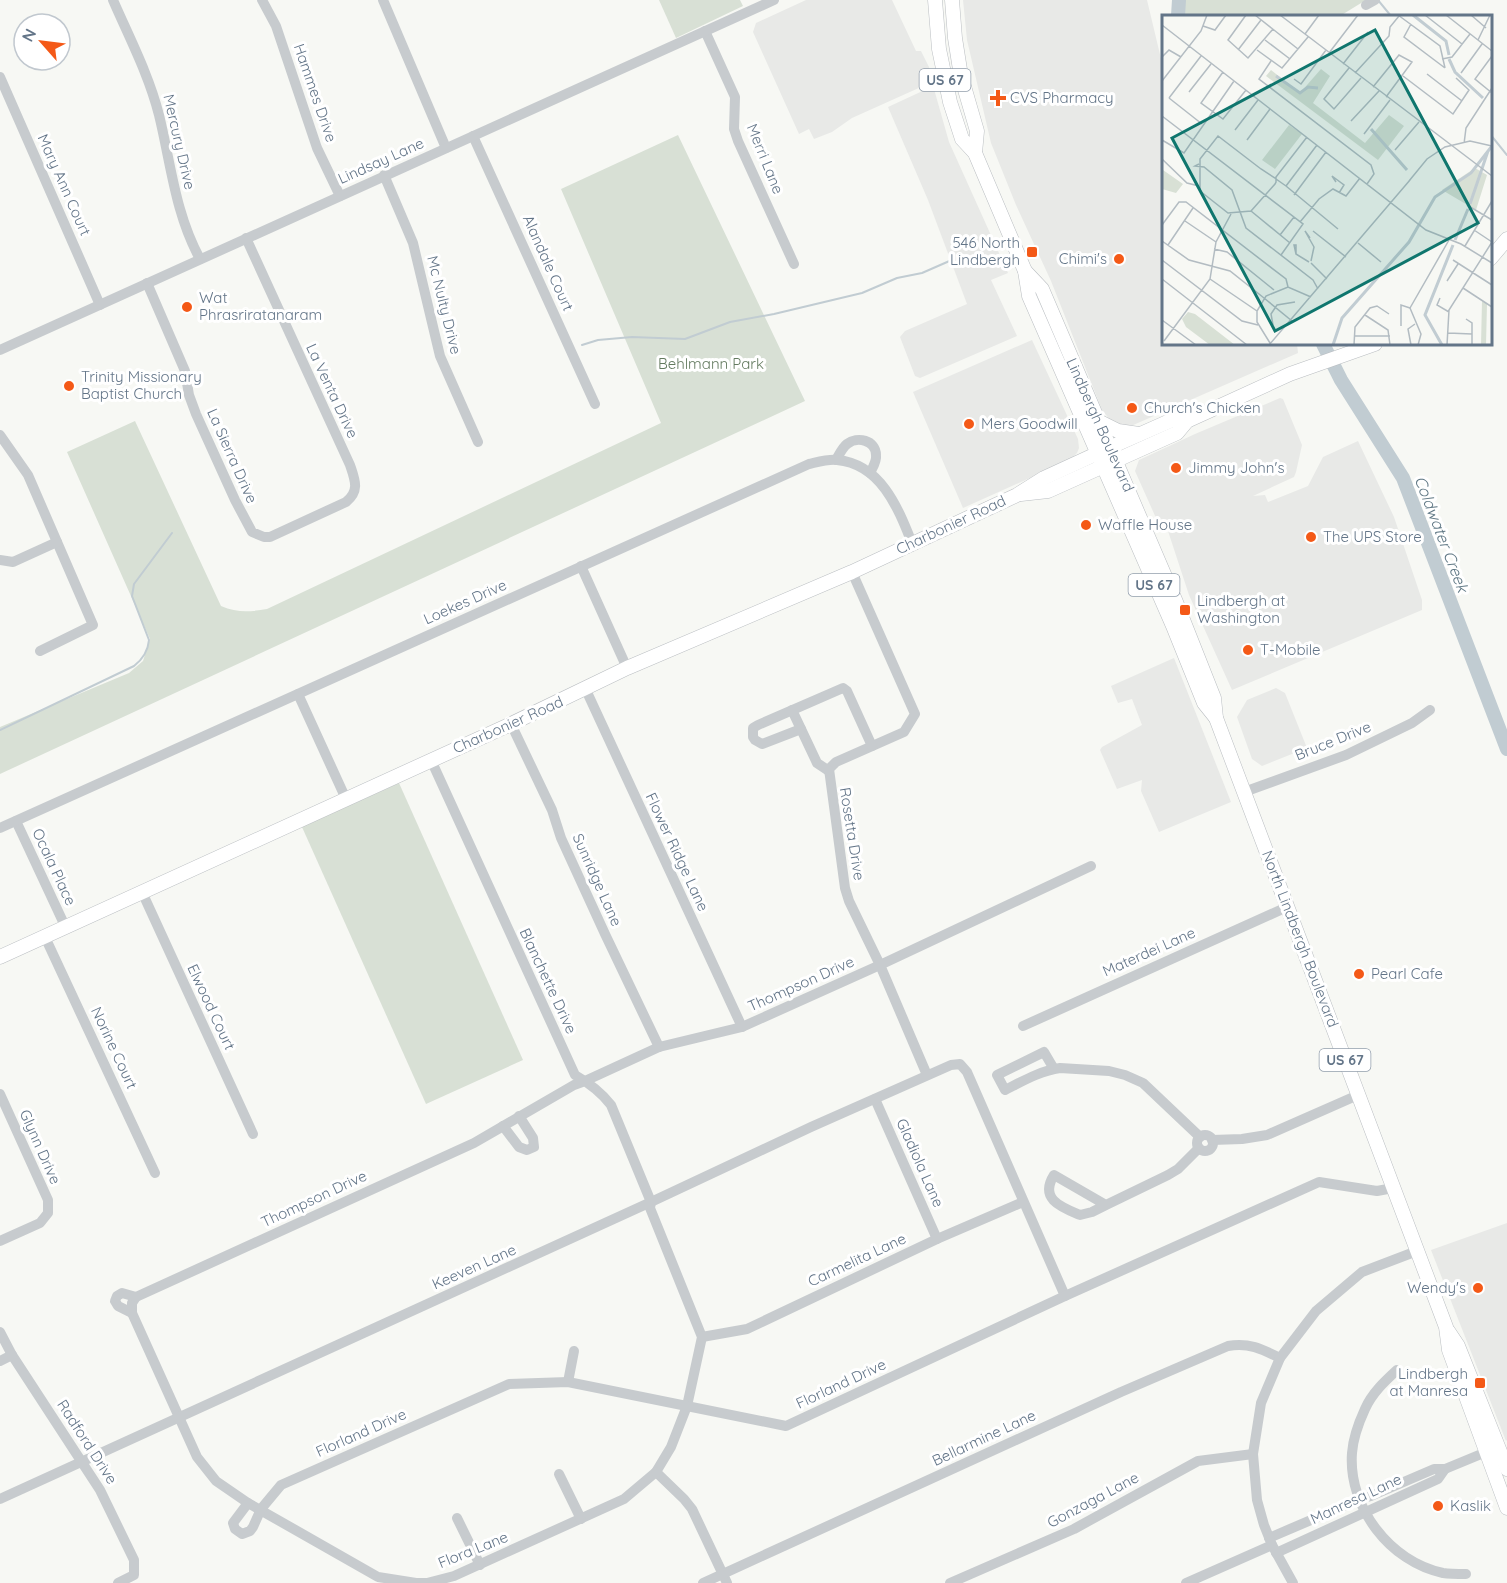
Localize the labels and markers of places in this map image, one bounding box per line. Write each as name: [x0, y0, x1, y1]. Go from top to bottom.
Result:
place label: CVS Pharmacy: [1010, 88, 1114, 107]
marker: CVS Pharmacy: [991, 91, 1005, 105]
place label: 546 North Lindbergh: [950, 233, 1020, 269]
marker: 546 North Lindbergh: [1025, 245, 1039, 259]
place label: Chimi's: [1059, 249, 1107, 268]
marker: Chimi's: [1112, 252, 1126, 266]
place label: Wat Phrasriratanaram: [199, 288, 322, 324]
marker: Wat Phrasriratanaram: [180, 300, 194, 314]
place label: Trinity Missionary Baptist Church: [81, 367, 202, 403]
marker: Trinity Missionary Baptist Church: [62, 379, 76, 393]
place label: Church's Chicken: [1144, 398, 1261, 417]
marker: Church's Chicken: [1125, 401, 1139, 415]
place label: Mers Goodwill: [981, 414, 1078, 433]
marker: Mers Goodwill: [962, 417, 976, 431]
place label: Jimmy John's: [1188, 458, 1284, 477]
marker: Jimmy John's: [1169, 461, 1183, 475]
place label: Waffle House: [1098, 515, 1192, 534]
marker: Waffle House: [1079, 518, 1093, 532]
place label: The UPS Store: [1323, 527, 1422, 546]
marker: The UPS Store: [1304, 530, 1318, 544]
place label: Lindbergh at Washington: [1197, 591, 1285, 627]
marker: Lindbergh at Washington: [1178, 603, 1192, 617]
place label: T-Mobile: [1260, 640, 1320, 659]
marker: T-Mobile: [1241, 643, 1255, 657]
place label: Pearl Cafe: [1371, 964, 1443, 983]
marker: Pearl Cafe: [1352, 967, 1366, 981]
place label: Wendy's: [1407, 1278, 1466, 1297]
marker: Wendy's: [1471, 1281, 1485, 1295]
place label: Lindbergh at Manresa: [1389, 1364, 1468, 1400]
marker: Lindbergh at Manresa: [1473, 1376, 1487, 1390]
place label: Kaslik: [1450, 1496, 1491, 1515]
marker: Kaslik: [1431, 1499, 1445, 1513]

